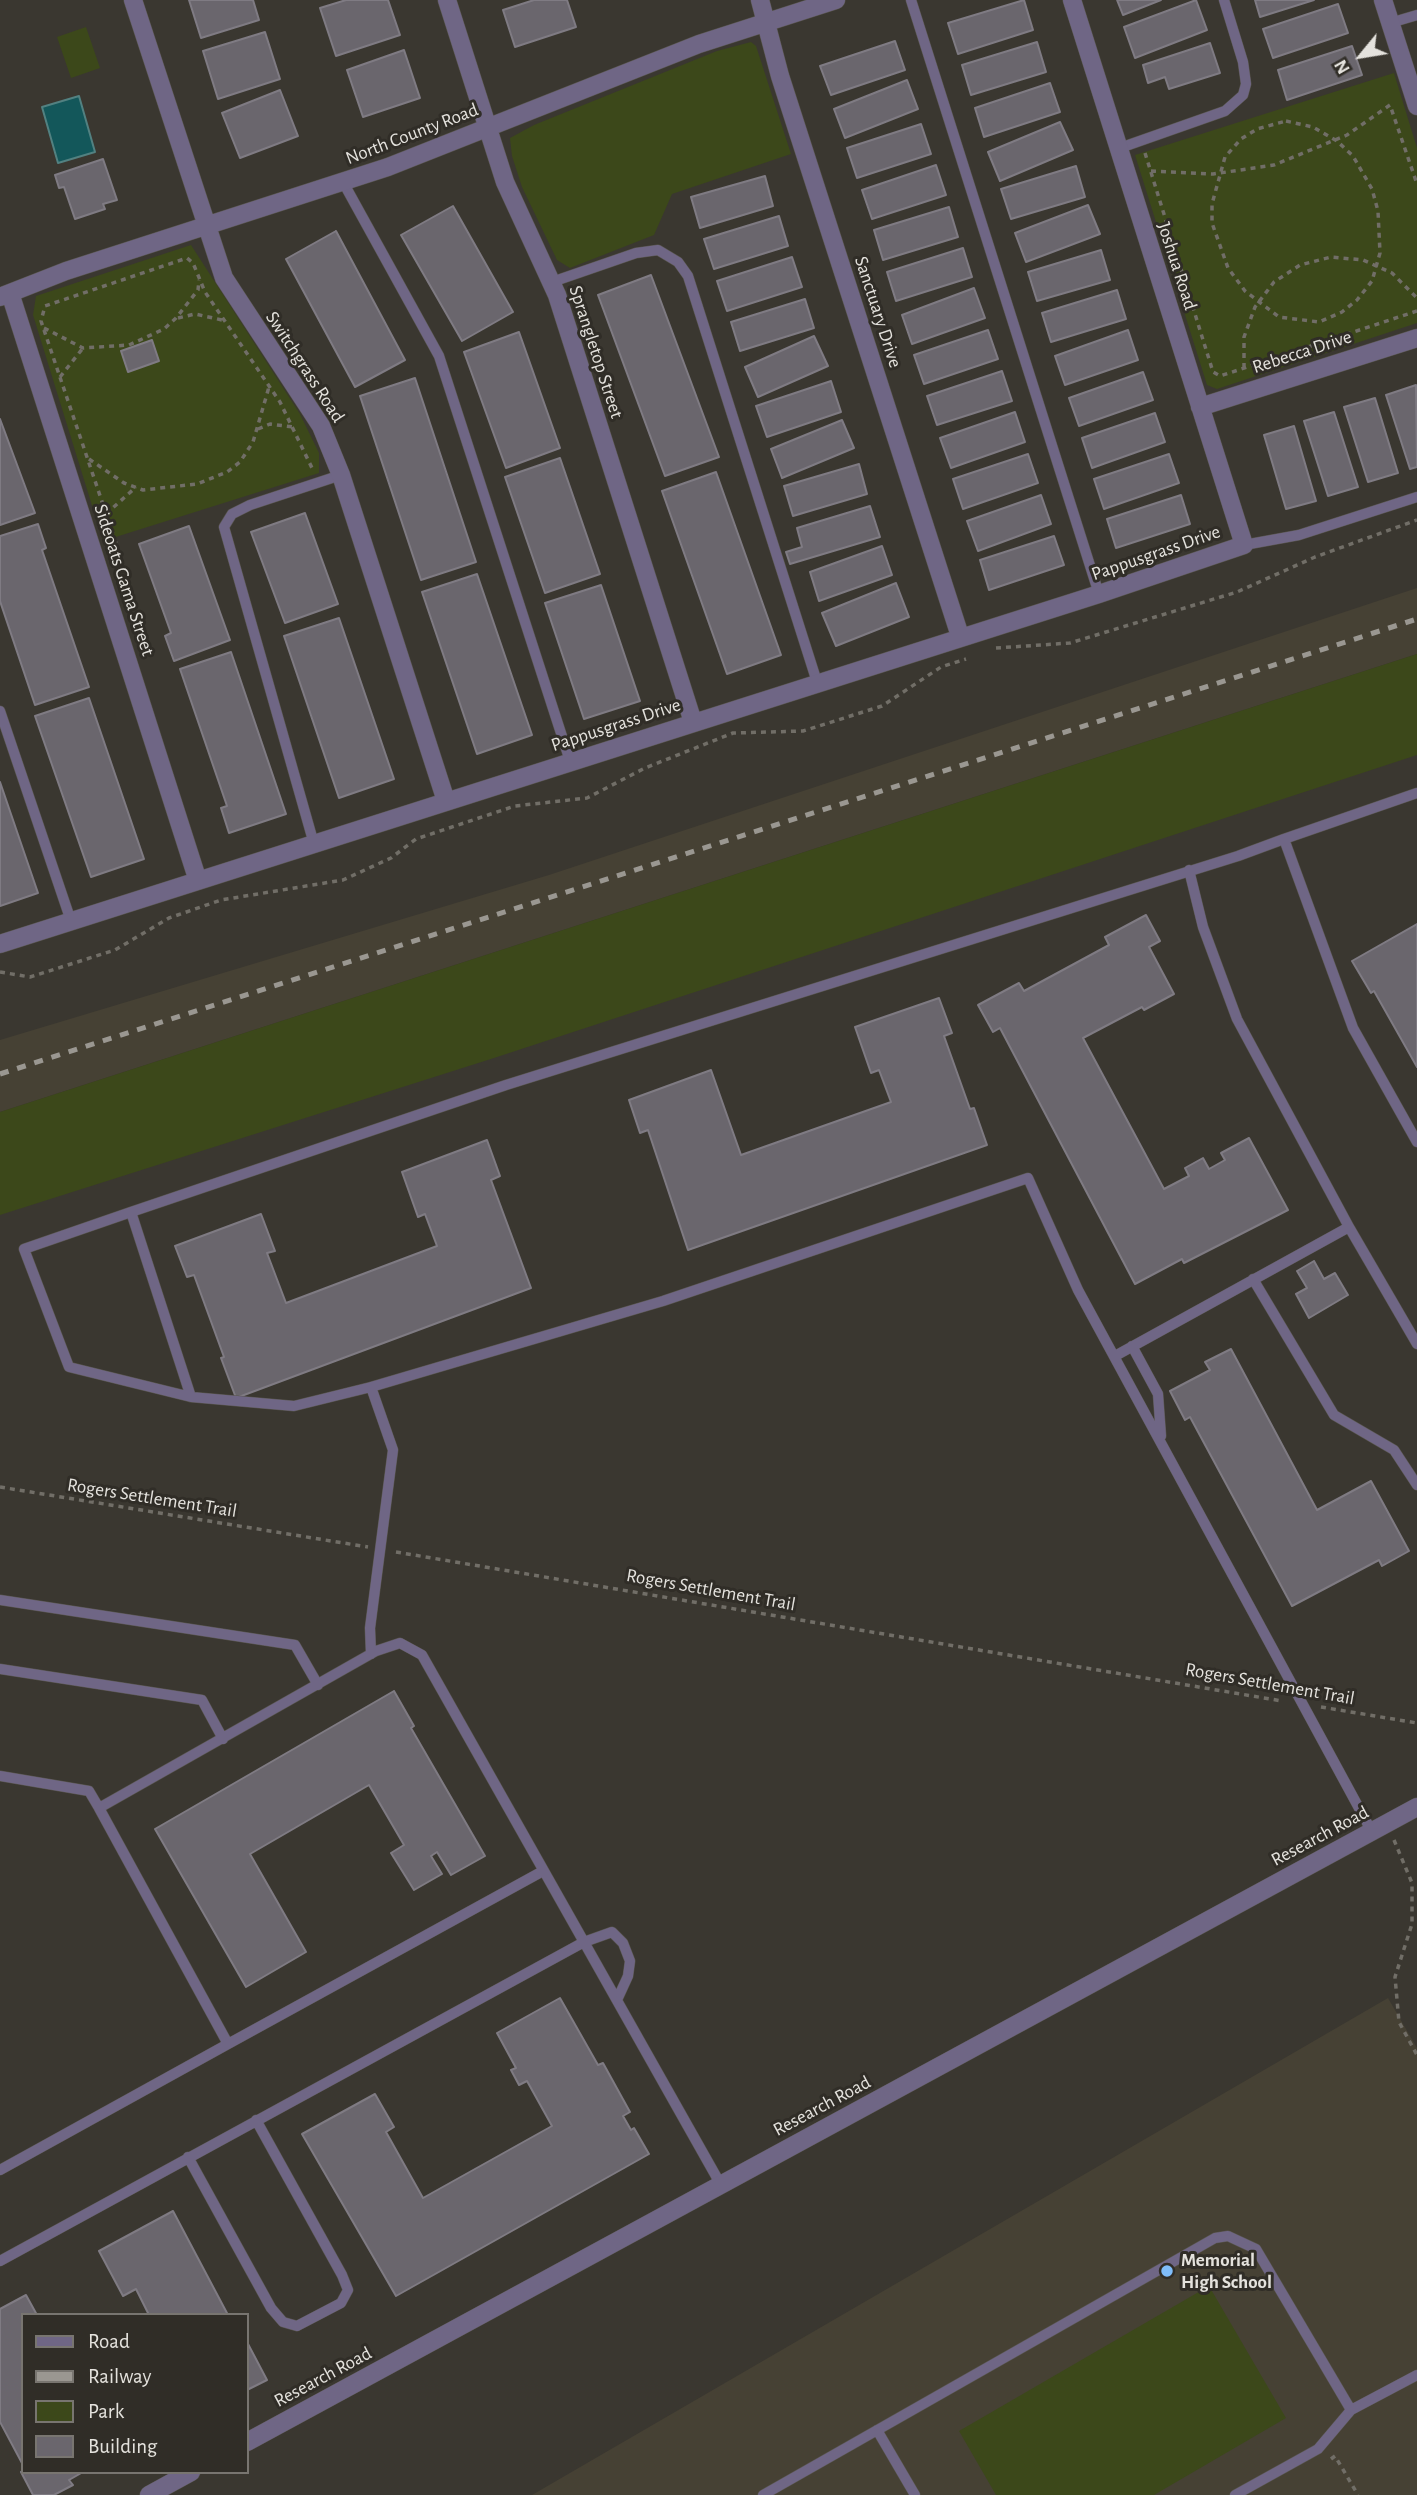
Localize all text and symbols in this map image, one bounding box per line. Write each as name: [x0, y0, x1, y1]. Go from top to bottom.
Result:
north arrow: [1326, 21, 1396, 91]
text: N: [1331, 56, 1354, 77]
street label: North County Road: [342, 98, 482, 170]
street label: Joshua Road: [1152, 219, 1202, 313]
street label: Sanctuary Drive: [849, 253, 907, 371]
street label: Sprangletop Street: [564, 283, 628, 421]
street label: Switchgrass Road: [261, 307, 349, 427]
street label: Rebecca Drive: [1249, 325, 1355, 379]
street label: Sideoats Gama Street: [89, 501, 159, 659]
street label: Pappusgrass Drive: [1089, 520, 1223, 586]
street label: Pappusgrass Drive: [548, 693, 684, 757]
street label: Rogers Settlement Trail: [66, 1473, 238, 1523]
street label: Rogers Settlement Trail: [625, 1564, 797, 1616]
street label: Rogers Settlement Trail: [1184, 1658, 1356, 1710]
street label: Research Road: [1267, 1801, 1373, 1871]
street label: Research Road: [769, 2071, 875, 2141]
place label: Memorial High School: [1181, 2249, 1272, 2293]
marker: Memorial High School: [1159, 2263, 1175, 2279]
legend: [21, 2313, 248, 2474]
text: Road: [88, 2331, 130, 2352]
street label: Research Road: [270, 2342, 376, 2412]
text: Railway: [88, 2366, 151, 2387]
text: Park: [88, 2401, 124, 2422]
text: Building: [88, 2436, 157, 2457]

